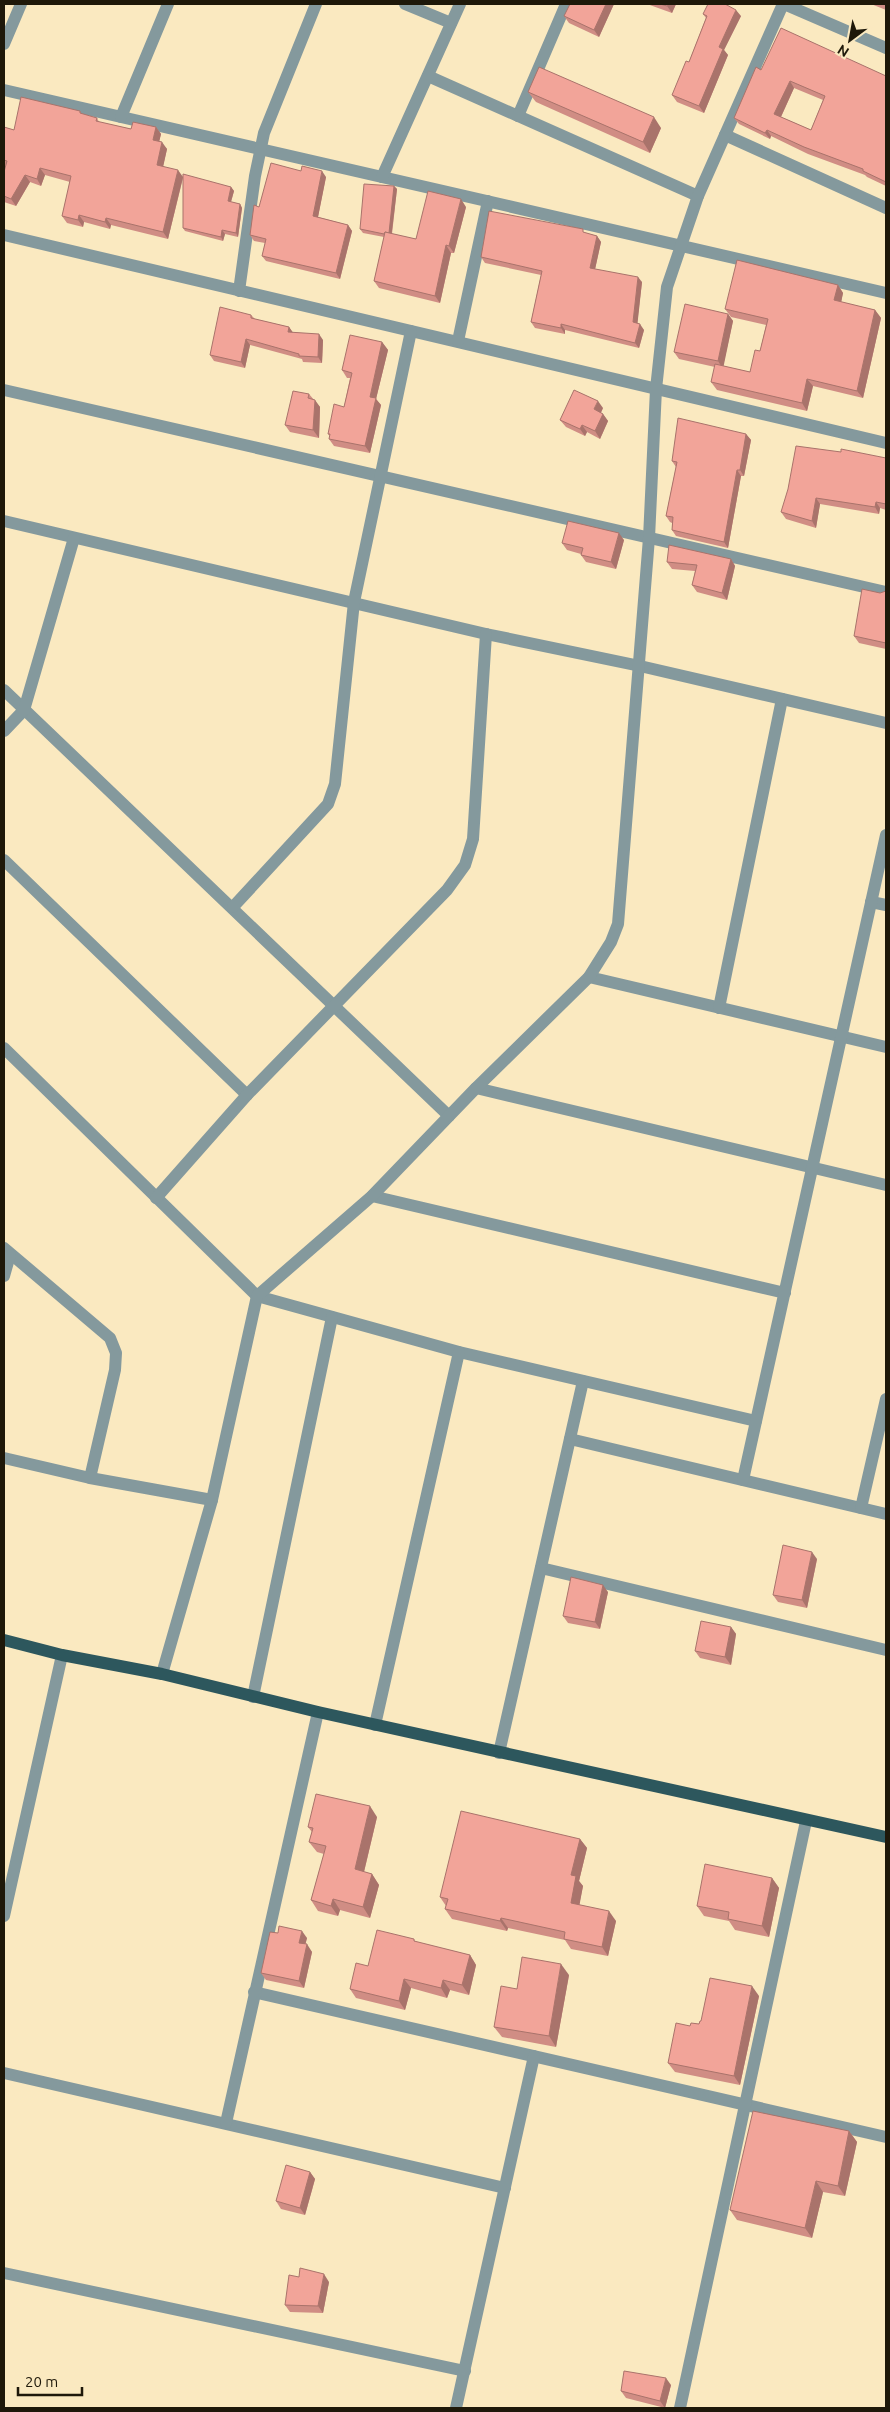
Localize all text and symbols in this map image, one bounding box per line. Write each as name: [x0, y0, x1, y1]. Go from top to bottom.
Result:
north arrow: [825, 15, 875, 65]
text: N: [834, 41, 852, 61]
scale bar: [18, 2364, 81, 2396]
text: 20 m: [25, 2373, 58, 2390]

